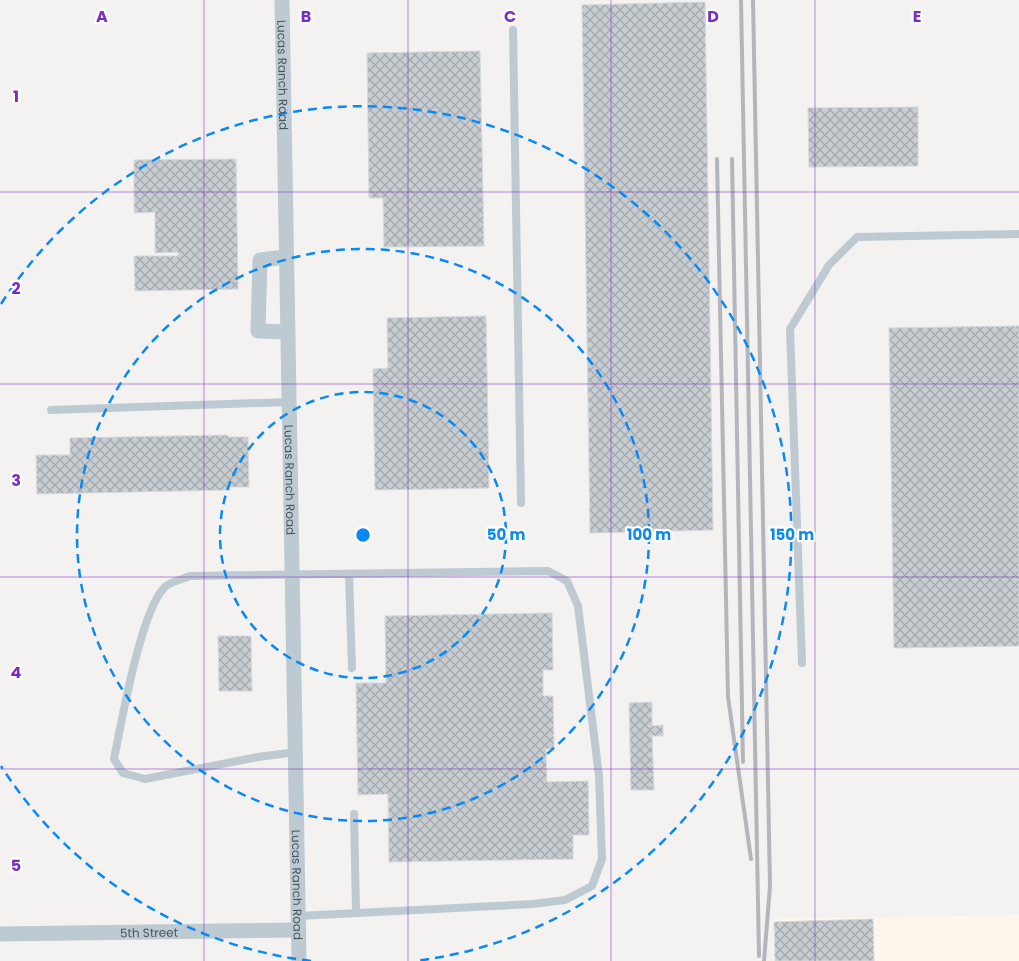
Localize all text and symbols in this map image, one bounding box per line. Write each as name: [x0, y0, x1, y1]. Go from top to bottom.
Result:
text: A: [96, 5, 108, 28]
text: B: [301, 5, 311, 28]
text: C: [504, 5, 516, 28]
text: D: [707, 5, 719, 28]
text: E: [913, 5, 921, 28]
street label: Lucas Ranch Road: [274, 20, 293, 130]
text: 1: [13, 85, 19, 108]
text: 2: [11, 277, 21, 300]
street label: Lucas Ranch Road: [281, 425, 300, 535]
text: 3: [11, 469, 21, 492]
text: 50 m: [487, 524, 525, 545]
text: 100 m: [627, 524, 671, 545]
text: 150 m: [770, 524, 814, 545]
centre of rings: [354, 526, 372, 544]
text: 4: [11, 661, 22, 684]
street label: Lucas Ranch Road: [288, 830, 307, 940]
text: 5: [11, 854, 21, 877]
street label: 5th Street: [120, 923, 178, 941]

